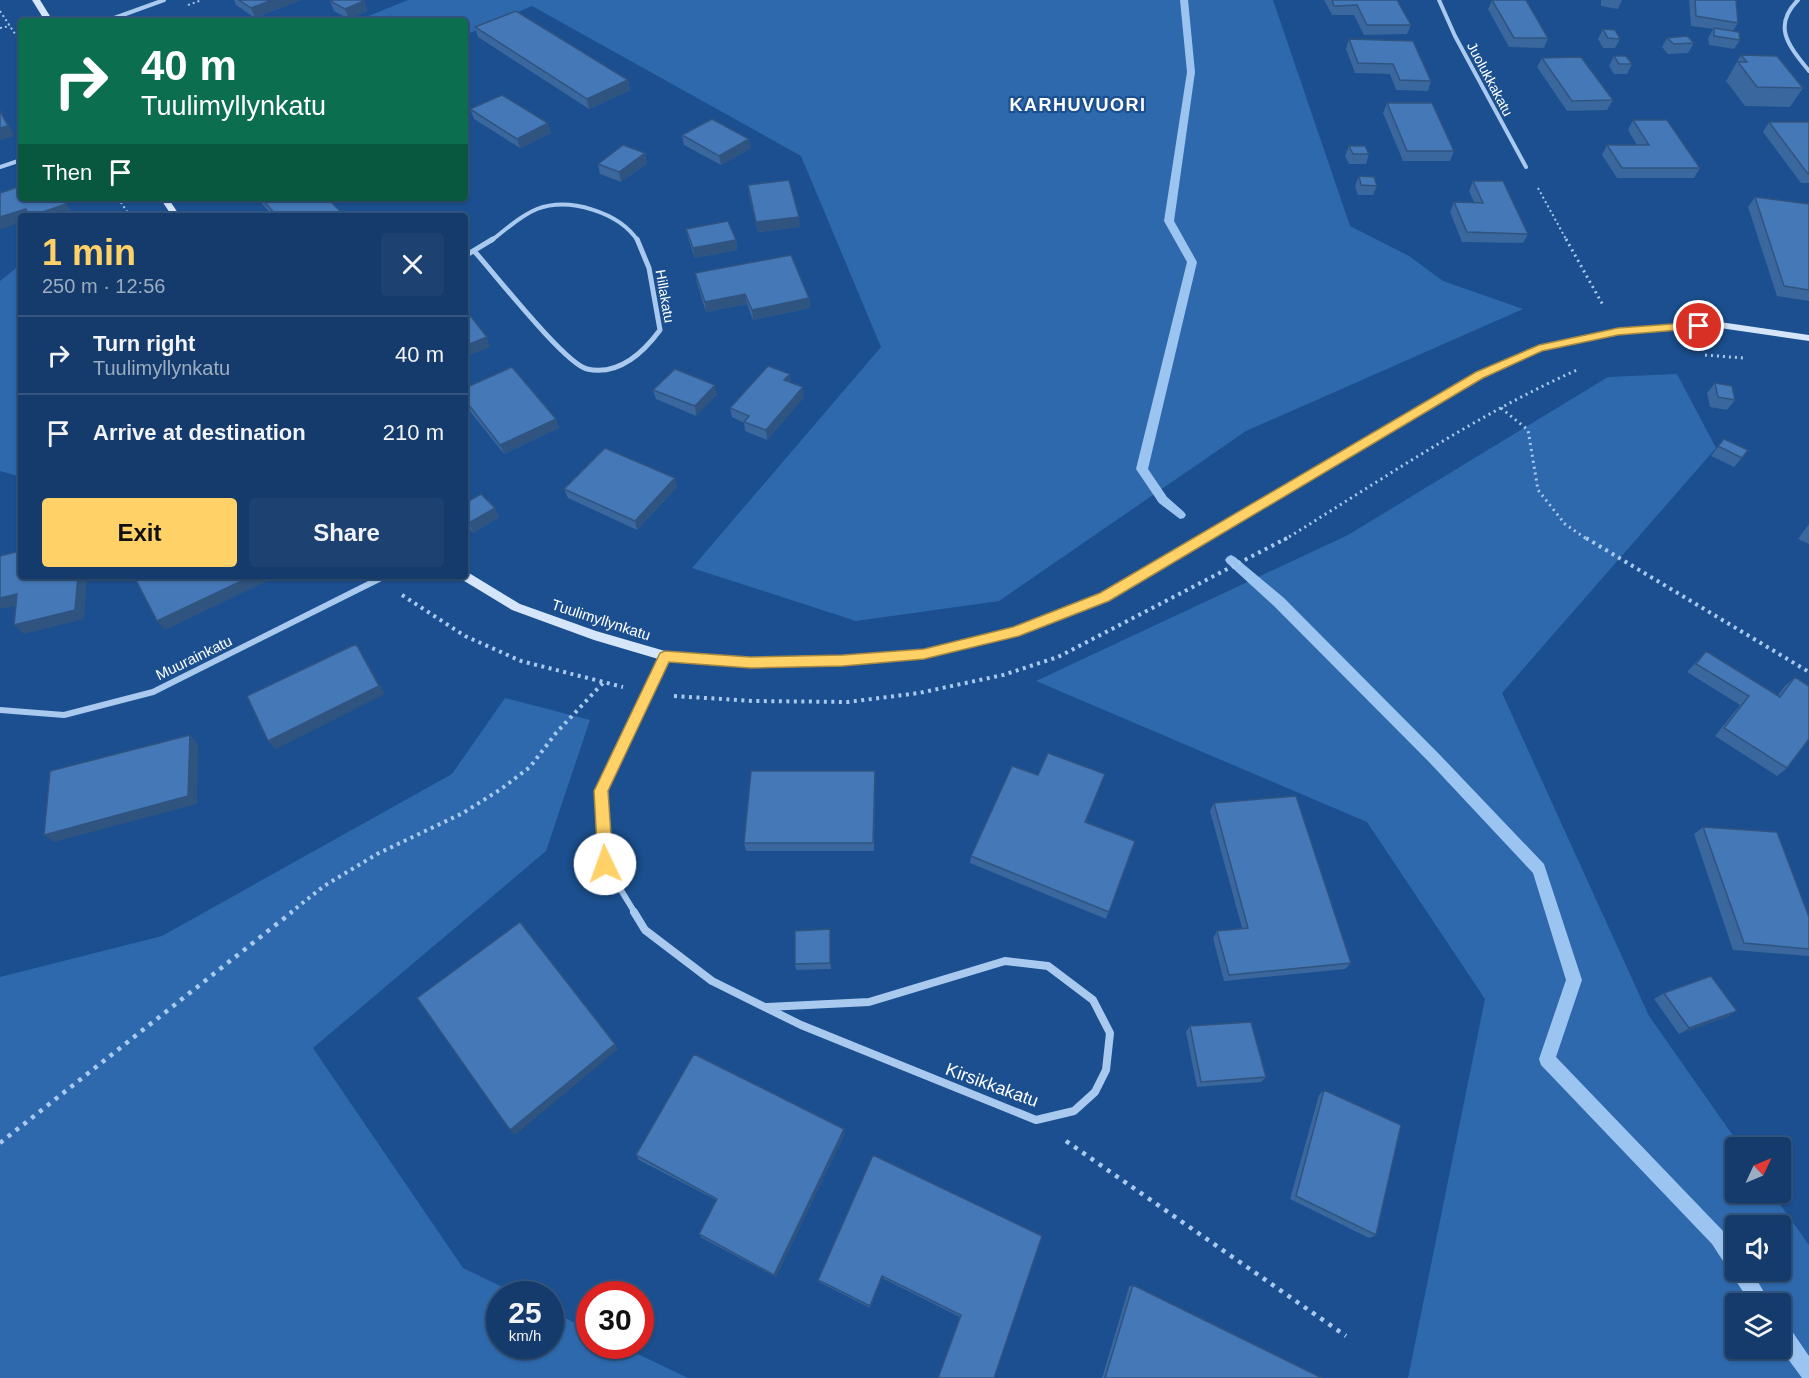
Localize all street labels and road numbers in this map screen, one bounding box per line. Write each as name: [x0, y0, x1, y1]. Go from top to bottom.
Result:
street label: Juolukkakatu: [1464, 39, 1516, 119]
street label: Hillakatu: [652, 268, 678, 324]
street label: Tuulimyllynkatu: [550, 596, 653, 643]
street label: Muurainkatu: [153, 632, 235, 683]
street label: Kirsikkakatu: [943, 1059, 1041, 1111]

